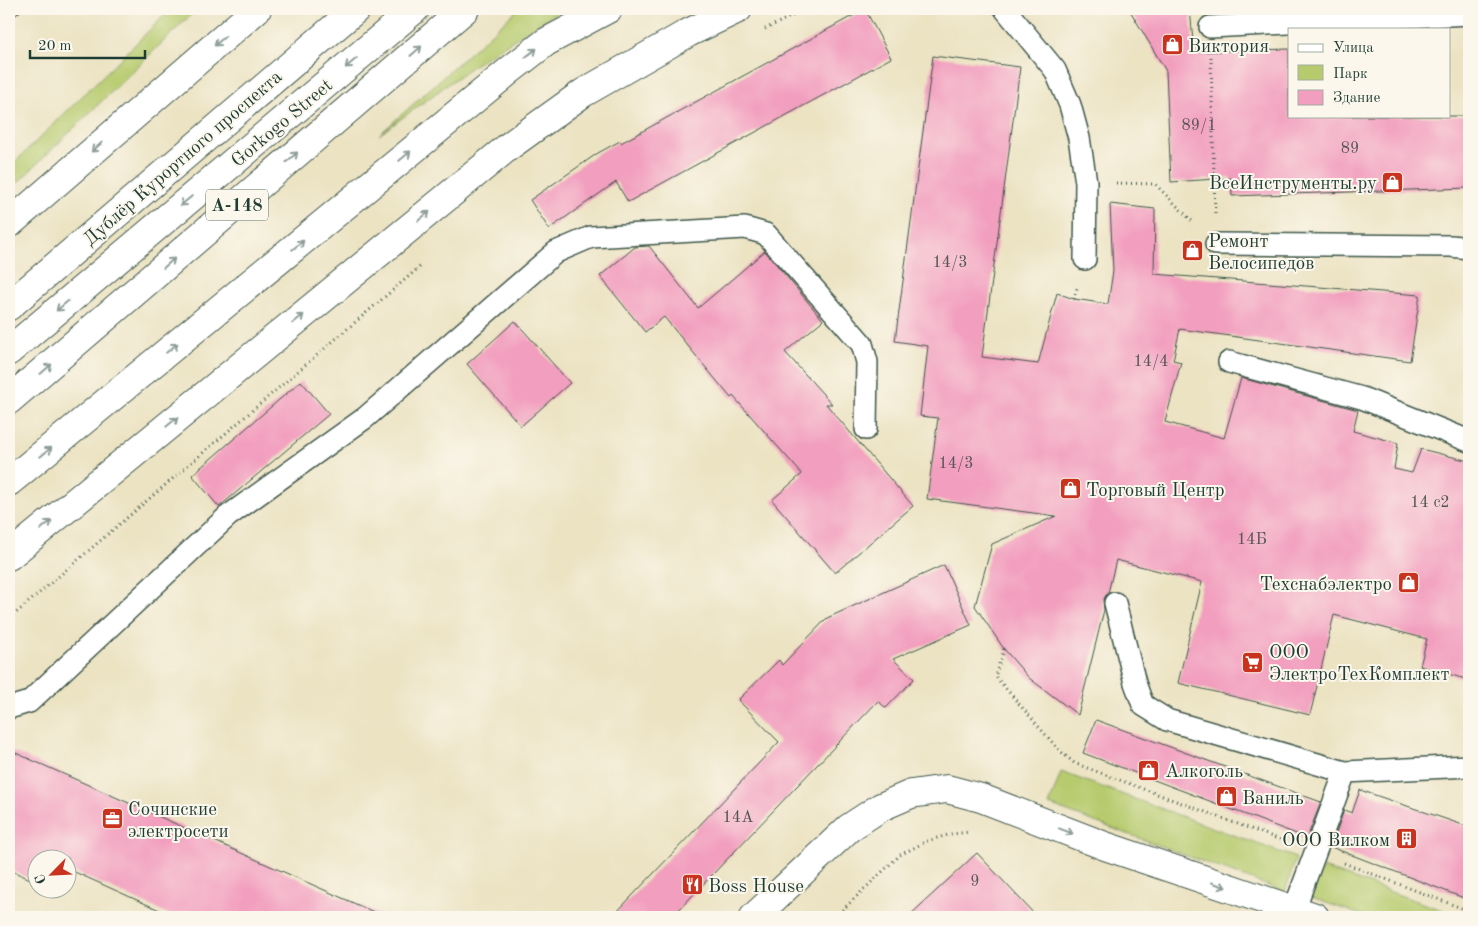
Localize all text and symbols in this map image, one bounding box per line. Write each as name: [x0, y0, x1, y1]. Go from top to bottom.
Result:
scale bar: [30, 28, 145, 60]
legend: [1288, 28, 1450, 118]
shop icon: Виктория: [1160, 33, 1184, 57]
one-way arrow: [214, 35, 227, 46]
place label: Виктория: [1188, 38, 1269, 57]
text: 20 m: [38, 39, 72, 54]
text: Улица: [1333, 41, 1374, 56]
one-way arrow: [409, 45, 422, 57]
one-way arrow: [524, 48, 537, 59]
one-way arrow: [345, 57, 358, 68]
street label: Дублёр Курортного проспекта: [81, 67, 287, 250]
text: Парк: [1333, 67, 1368, 82]
street label: Gorkogo Street: [228, 76, 337, 172]
text: Здание: [1333, 91, 1380, 106]
house number: 89/1: [1181, 118, 1217, 134]
one-way arrow: [91, 141, 104, 153]
house number: 89: [1341, 141, 1359, 157]
one-way arrow: [286, 151, 299, 163]
one-way arrow: [399, 151, 412, 162]
shop icon: ВсеИнструменты.ру: [1381, 170, 1405, 194]
place label: ВсеИнструменты.ру: [1209, 175, 1377, 194]
road number: А-148: [206, 190, 268, 220]
one-way arrow: [180, 196, 193, 207]
one-way arrow: [417, 211, 430, 222]
place label: Ремонт Велосипедов: [1208, 233, 1314, 274]
shop icon: Ремонт Велосипедов: [1180, 239, 1204, 263]
one-way arrow: [291, 240, 304, 251]
house number: 14/3: [932, 255, 968, 271]
one-way arrow: [162, 257, 175, 268]
one-way arrow: [56, 300, 69, 311]
one-way arrow: [291, 314, 304, 325]
one-way arrow: [165, 343, 178, 354]
house number: 14/4: [1133, 354, 1169, 370]
one-way arrow: [39, 363, 52, 374]
one-way arrow: [165, 417, 178, 428]
one-way arrow: [40, 446, 53, 457]
house number: 14/3: [938, 456, 974, 472]
shop icon: Торговый Центр: [1058, 477, 1082, 501]
place label: Торговый Центр: [1086, 482, 1225, 501]
house number: 14 с2: [1410, 495, 1450, 511]
one-way arrow: [40, 520, 53, 531]
house number: 14Б: [1237, 532, 1267, 548]
shop icon: Техснабэлектро: [1396, 571, 1420, 595]
place label: Техснабэлектро: [1259, 576, 1392, 595]
place label: ООО ЭлектроТехКомплект: [1269, 644, 1450, 685]
supermarket icon: ООО ЭлектроТехКомплект: [1241, 650, 1265, 674]
shop icon: Алкоголь: [1137, 758, 1161, 782]
place label: Алкоголь: [1165, 763, 1243, 782]
shop icon: Ваниль: [1214, 785, 1238, 809]
place label: Ваниль: [1242, 790, 1304, 809]
place label: Сочинские электросети: [128, 801, 229, 842]
office icon: Сочинские электросети: [100, 807, 124, 831]
house number: 14А: [723, 810, 753, 826]
one-way arrow: [1058, 827, 1073, 836]
building icon: ООО Вилком: [1394, 827, 1418, 851]
place label: ООО Вилком: [1282, 832, 1390, 851]
north arrow: [28, 848, 78, 898]
text: С: [33, 872, 49, 886]
restaurant icon: Boss House: [680, 873, 704, 897]
house number: 9: [970, 874, 980, 890]
place label: Boss House: [708, 878, 804, 897]
one-way arrow: [1211, 881, 1226, 890]

